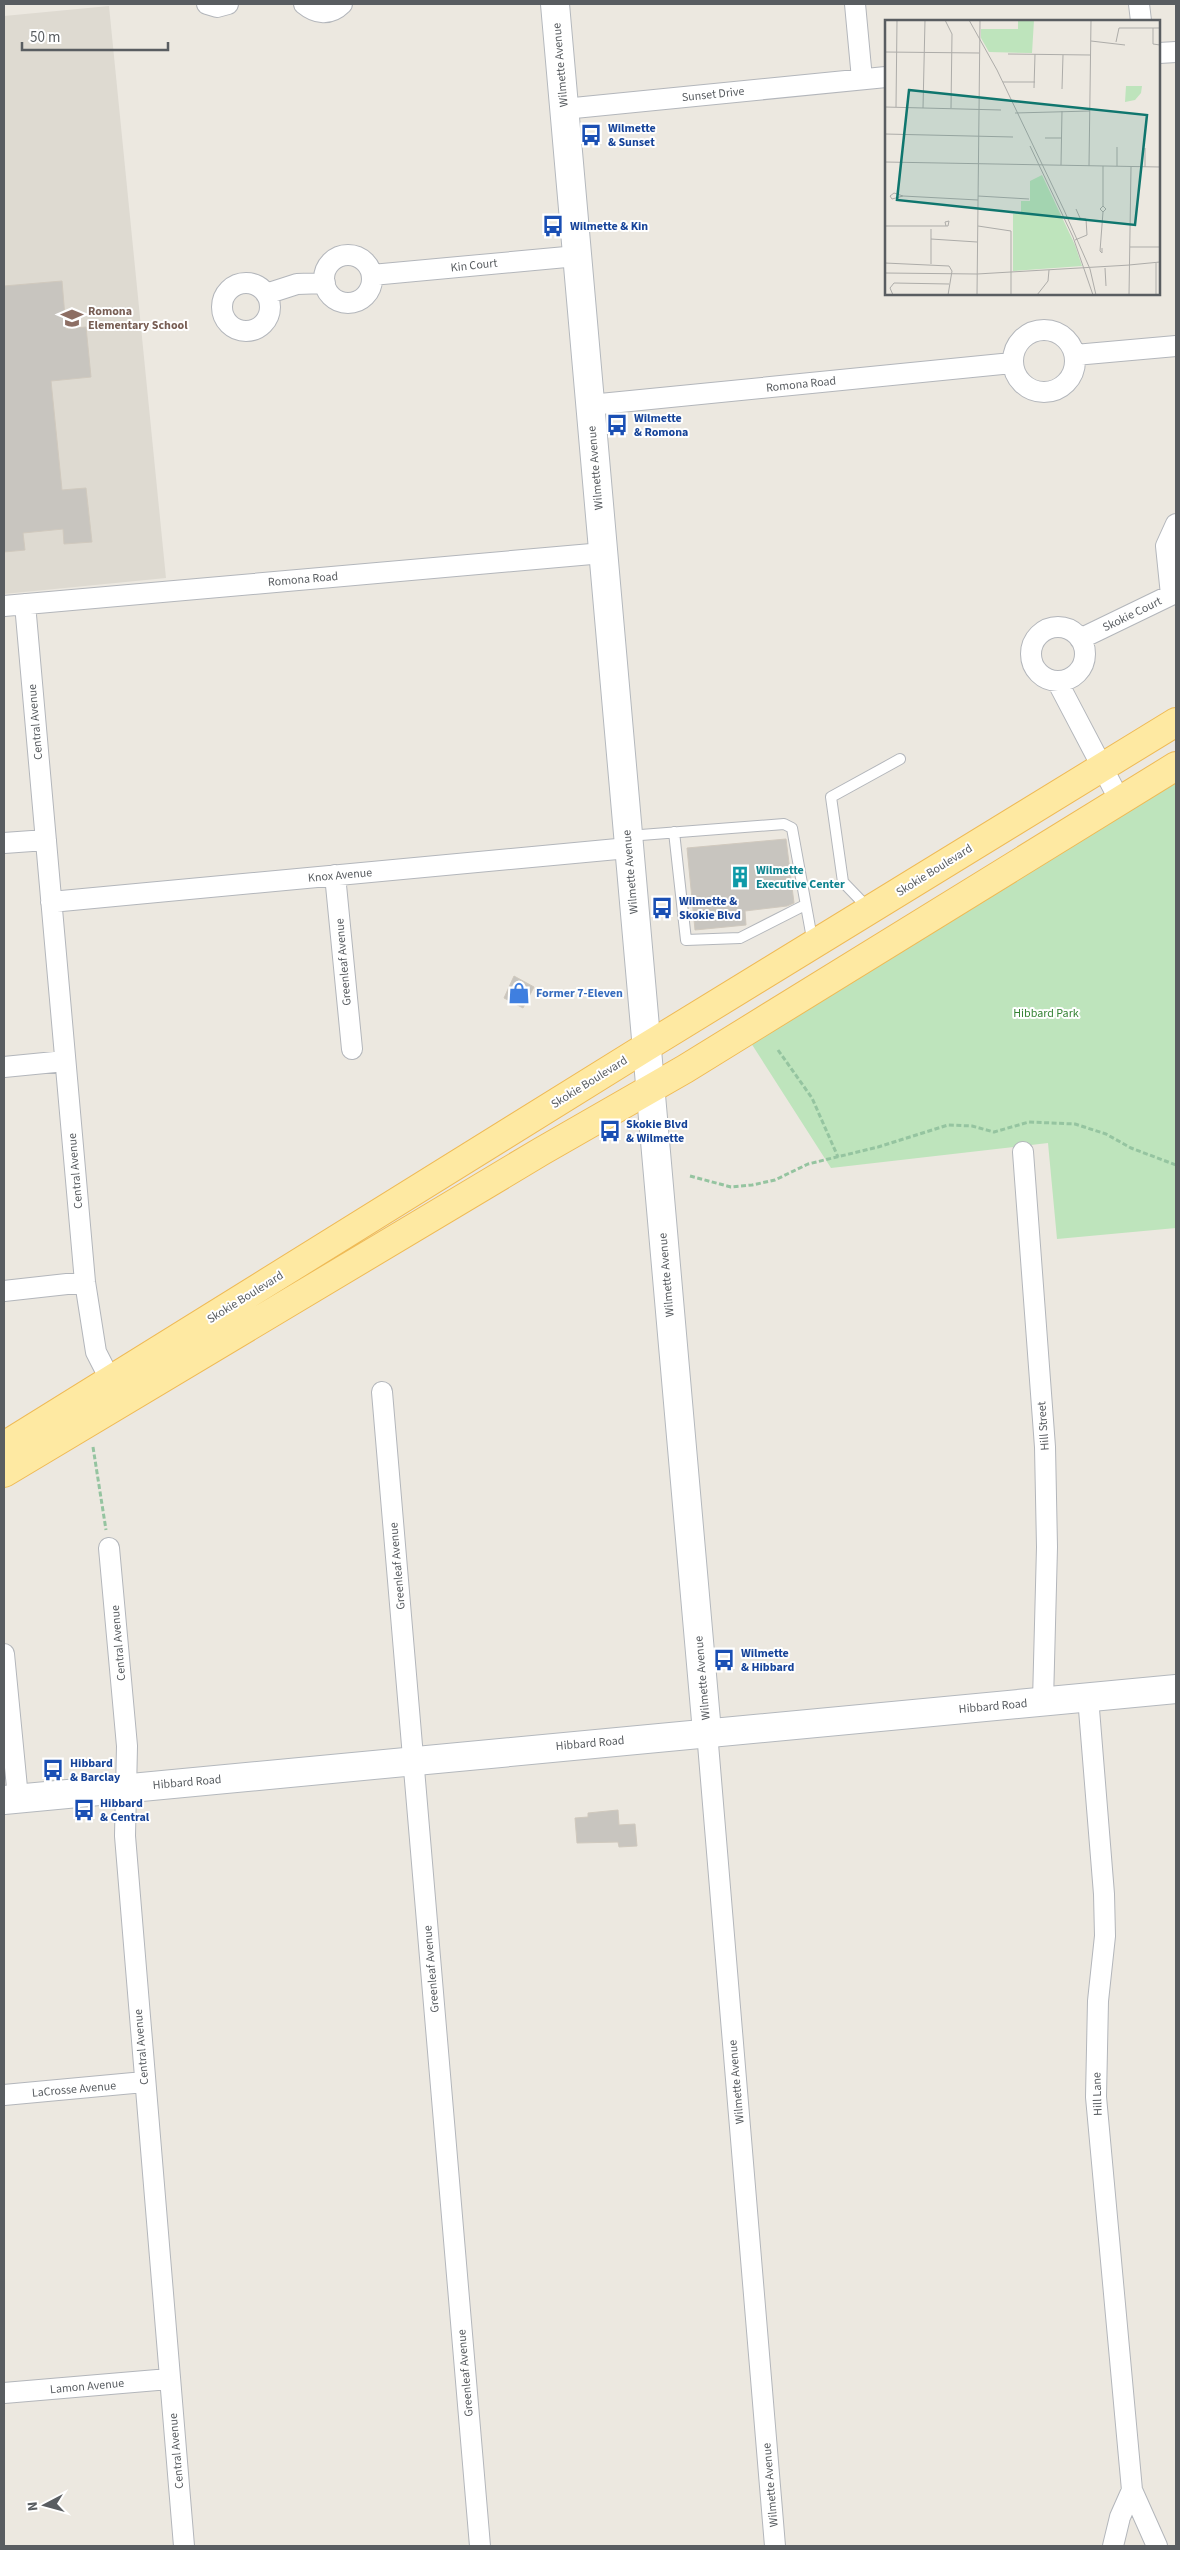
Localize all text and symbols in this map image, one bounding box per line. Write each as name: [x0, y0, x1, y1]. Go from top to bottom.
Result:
scale bar: [22, 20, 169, 52]
inset map: [885, 20, 1160, 295]
street label: Wilmette Avenue: [548, 22, 573, 108]
text: 50 m: [30, 27, 60, 48]
street label: Sunset Drive: [681, 83, 745, 106]
place label: Wilmette & Sunset: [608, 120, 656, 151]
bus stop icon: Wilmette & Sunset: [578, 122, 604, 148]
bus stop icon: Wilmette & Kin: [540, 213, 566, 239]
place label: Wilmette & Kin: [570, 218, 648, 235]
street label: Kin Court: [450, 255, 498, 276]
place label: Romona Elementary School: [88, 303, 188, 334]
school or university icon: Romona Elementary School: [59, 305, 85, 331]
street label: Romona Road: [765, 372, 837, 397]
place label: Wilmette & Romona: [634, 410, 688, 441]
bus stop icon: Wilmette & Romona: [604, 412, 630, 438]
street label: Wilmette Avenue: [583, 425, 608, 511]
street label: Romona Road: [267, 568, 339, 591]
street label: Skokie Court: [1100, 593, 1165, 636]
street label: Central Avenue: [24, 683, 47, 760]
street label: Wilmette Avenue: [618, 829, 643, 915]
street label: Skokie Boulevard: [893, 840, 976, 901]
place label: Wilmette Executive Center: [756, 862, 845, 893]
street label: Knox Avenue: [307, 864, 373, 887]
building icon: Wilmette Executive Center: [727, 864, 753, 890]
place label: Wilmette & Skokie Blvd: [679, 893, 741, 924]
bus stop icon: Wilmette & Skokie Blvd: [649, 895, 675, 921]
street label: Greenleaf Avenue: [331, 917, 356, 1006]
shop icon: Former 7-Eleven: [506, 980, 532, 1006]
place label: Former 7-Eleven: [536, 985, 623, 1002]
park label: Hibbard Park: [1013, 1005, 1079, 1022]
street label: Skokie Boulevard: [548, 1052, 631, 1113]
place label: Skokie Blvd & Wilmette: [626, 1116, 688, 1147]
bus stop icon: Skokie Blvd & Wilmette: [597, 1118, 623, 1144]
street label: Central Avenue: [64, 1132, 87, 1209]
street label: Wilmette Avenue: [654, 1232, 679, 1318]
street label: Skokie Boulevard: [204, 1267, 287, 1328]
street label: Hill Street: [1033, 1401, 1054, 1451]
street label: Greenleaf Avenue: [385, 1521, 410, 1610]
street label: Central Avenue: [107, 1604, 130, 1681]
street label: Wilmette Avenue: [690, 1635, 715, 1721]
place label: Wilmette & Hibbard: [741, 1645, 794, 1676]
bus stop icon: Wilmette & Hibbard: [711, 1647, 737, 1673]
street label: Hibbard Road: [958, 1695, 1028, 1718]
street label: Hibbard Road: [555, 1732, 625, 1755]
place label: Hibbard & Barclay: [70, 1755, 121, 1786]
bus stop icon: Hibbard & Barclay: [40, 1757, 66, 1783]
street label: Hibbard Road: [152, 1771, 222, 1794]
place label: Hibbard & Central: [100, 1795, 150, 1826]
bus stop icon: Hibbard & Central: [71, 1797, 97, 1823]
street label: Greenleaf Avenue: [419, 1924, 444, 2013]
street label: Central Avenue: [130, 2008, 153, 2085]
street label: Wilmette Avenue: [724, 2039, 749, 2125]
street label: Hill Lane: [1088, 2072, 1107, 2116]
street label: LaCrosse Avenue: [31, 2077, 117, 2102]
street label: Greenleaf Avenue: [453, 2328, 478, 2417]
street label: Lamon Avenue: [49, 2375, 125, 2398]
street label: Central Avenue: [165, 2412, 188, 2489]
street label: Wilmette Avenue: [758, 2442, 783, 2528]
north arrow: [20, 2480, 70, 2530]
text: N: [23, 2501, 43, 2512]

